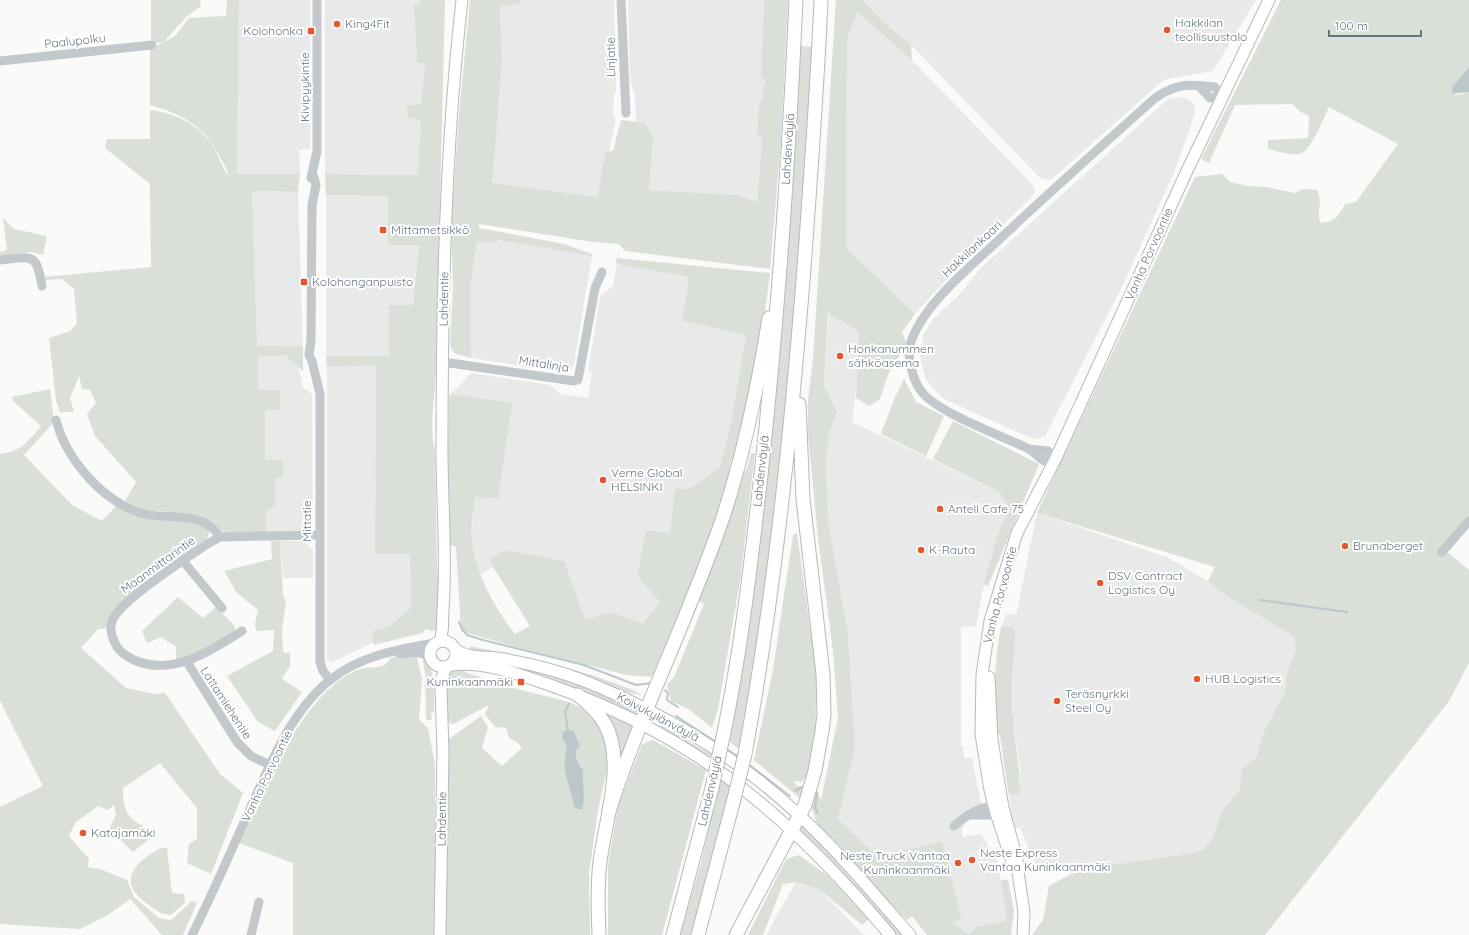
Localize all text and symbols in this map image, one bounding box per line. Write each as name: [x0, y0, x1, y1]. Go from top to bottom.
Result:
scale bar: [1329, 12, 1421, 38]
place label: Hakkilan teollisuustalo: [1175, 15, 1247, 44]
place label: King4Fit: [345, 16, 390, 31]
text: 100 m: [1335, 18, 1368, 33]
marker: King4Fit: [332, 19, 342, 29]
place label: Kolohonka: [243, 23, 303, 38]
marker: Hakkilan teollisuustalo: [1162, 25, 1172, 35]
marker: Kolohonka: [306, 26, 316, 36]
street label: Paalupolku: [43, 30, 106, 51]
street label: Linjatie: [603, 37, 618, 77]
street label: Kivipyykintie: [297, 52, 312, 122]
street label: Lahdenväylä: [778, 113, 797, 185]
street label: Vanha Porvoontie: [1121, 205, 1176, 303]
street label: Hakkilankaari: [939, 217, 1005, 280]
place label: Mittametsikkö: [391, 222, 469, 237]
marker: Mittametsikkö: [378, 225, 388, 235]
street label: Lahdentie: [436, 271, 451, 327]
place label: Kolohonganpuisto: [312, 274, 413, 289]
marker: Kolohonganpuisto: [299, 277, 309, 287]
place label: Honkanummen sähköasema: [848, 341, 934, 370]
marker: Honkanummen sähköasema: [835, 351, 845, 361]
street label: Mittalinja: [518, 352, 570, 375]
street label: Lahdenväylä: [749, 434, 772, 507]
place label: Verne Global HELSINKI: [611, 465, 683, 494]
marker: Verne Global HELSINKI: [598, 475, 608, 485]
street label: Mittatie: [299, 500, 314, 542]
place label: Antell Cafe 75: [948, 501, 1024, 516]
marker: Antell Cafe 75: [935, 504, 945, 514]
street label: Maanmittarintie: [118, 533, 198, 597]
place label: Brunaberget: [1353, 538, 1423, 553]
marker: Brunaberget: [1340, 541, 1350, 551]
place label: K-Rauta: [929, 542, 975, 557]
street label: Vanha Porvoontie: [979, 544, 1020, 645]
marker: K-Rauta: [916, 545, 926, 555]
place label: DSV Contract Logistics Oy: [1108, 568, 1183, 597]
marker: DSV Contract Logistics Oy: [1095, 578, 1105, 588]
street label: Lattamiehentie: [197, 664, 256, 742]
place label: HUB Logistics: [1205, 671, 1281, 686]
place label: Kuninkaanmäki: [427, 674, 513, 689]
marker: HUB Logistics: [1192, 674, 1202, 684]
marker: Kuninkaanmäki: [516, 677, 526, 687]
place label: Teräsnyrkki Steel Oy: [1065, 686, 1129, 715]
street label: Koivukylänväylä: [614, 688, 702, 745]
marker: Teräsnyrkki Steel Oy: [1052, 696, 1062, 706]
street label: Vanha Porvoontie: [238, 727, 295, 824]
street label: Lahdenväylä: [694, 754, 725, 828]
street label: Lahdentie: [434, 791, 449, 847]
place label: Katajamäki: [91, 825, 155, 840]
marker: Katajamäki: [78, 828, 88, 838]
place label: Neste Express Vantaa Kuninkaanmäki: [980, 845, 1110, 874]
place label: Neste Truck Vantaa Kuninkaanmäki: [840, 848, 950, 877]
marker: Neste Express Vantaa Kuninkaanmäki: [967, 855, 977, 865]
marker: Neste Truck Vantaa Kuninkaanmäki: [953, 858, 963, 868]

